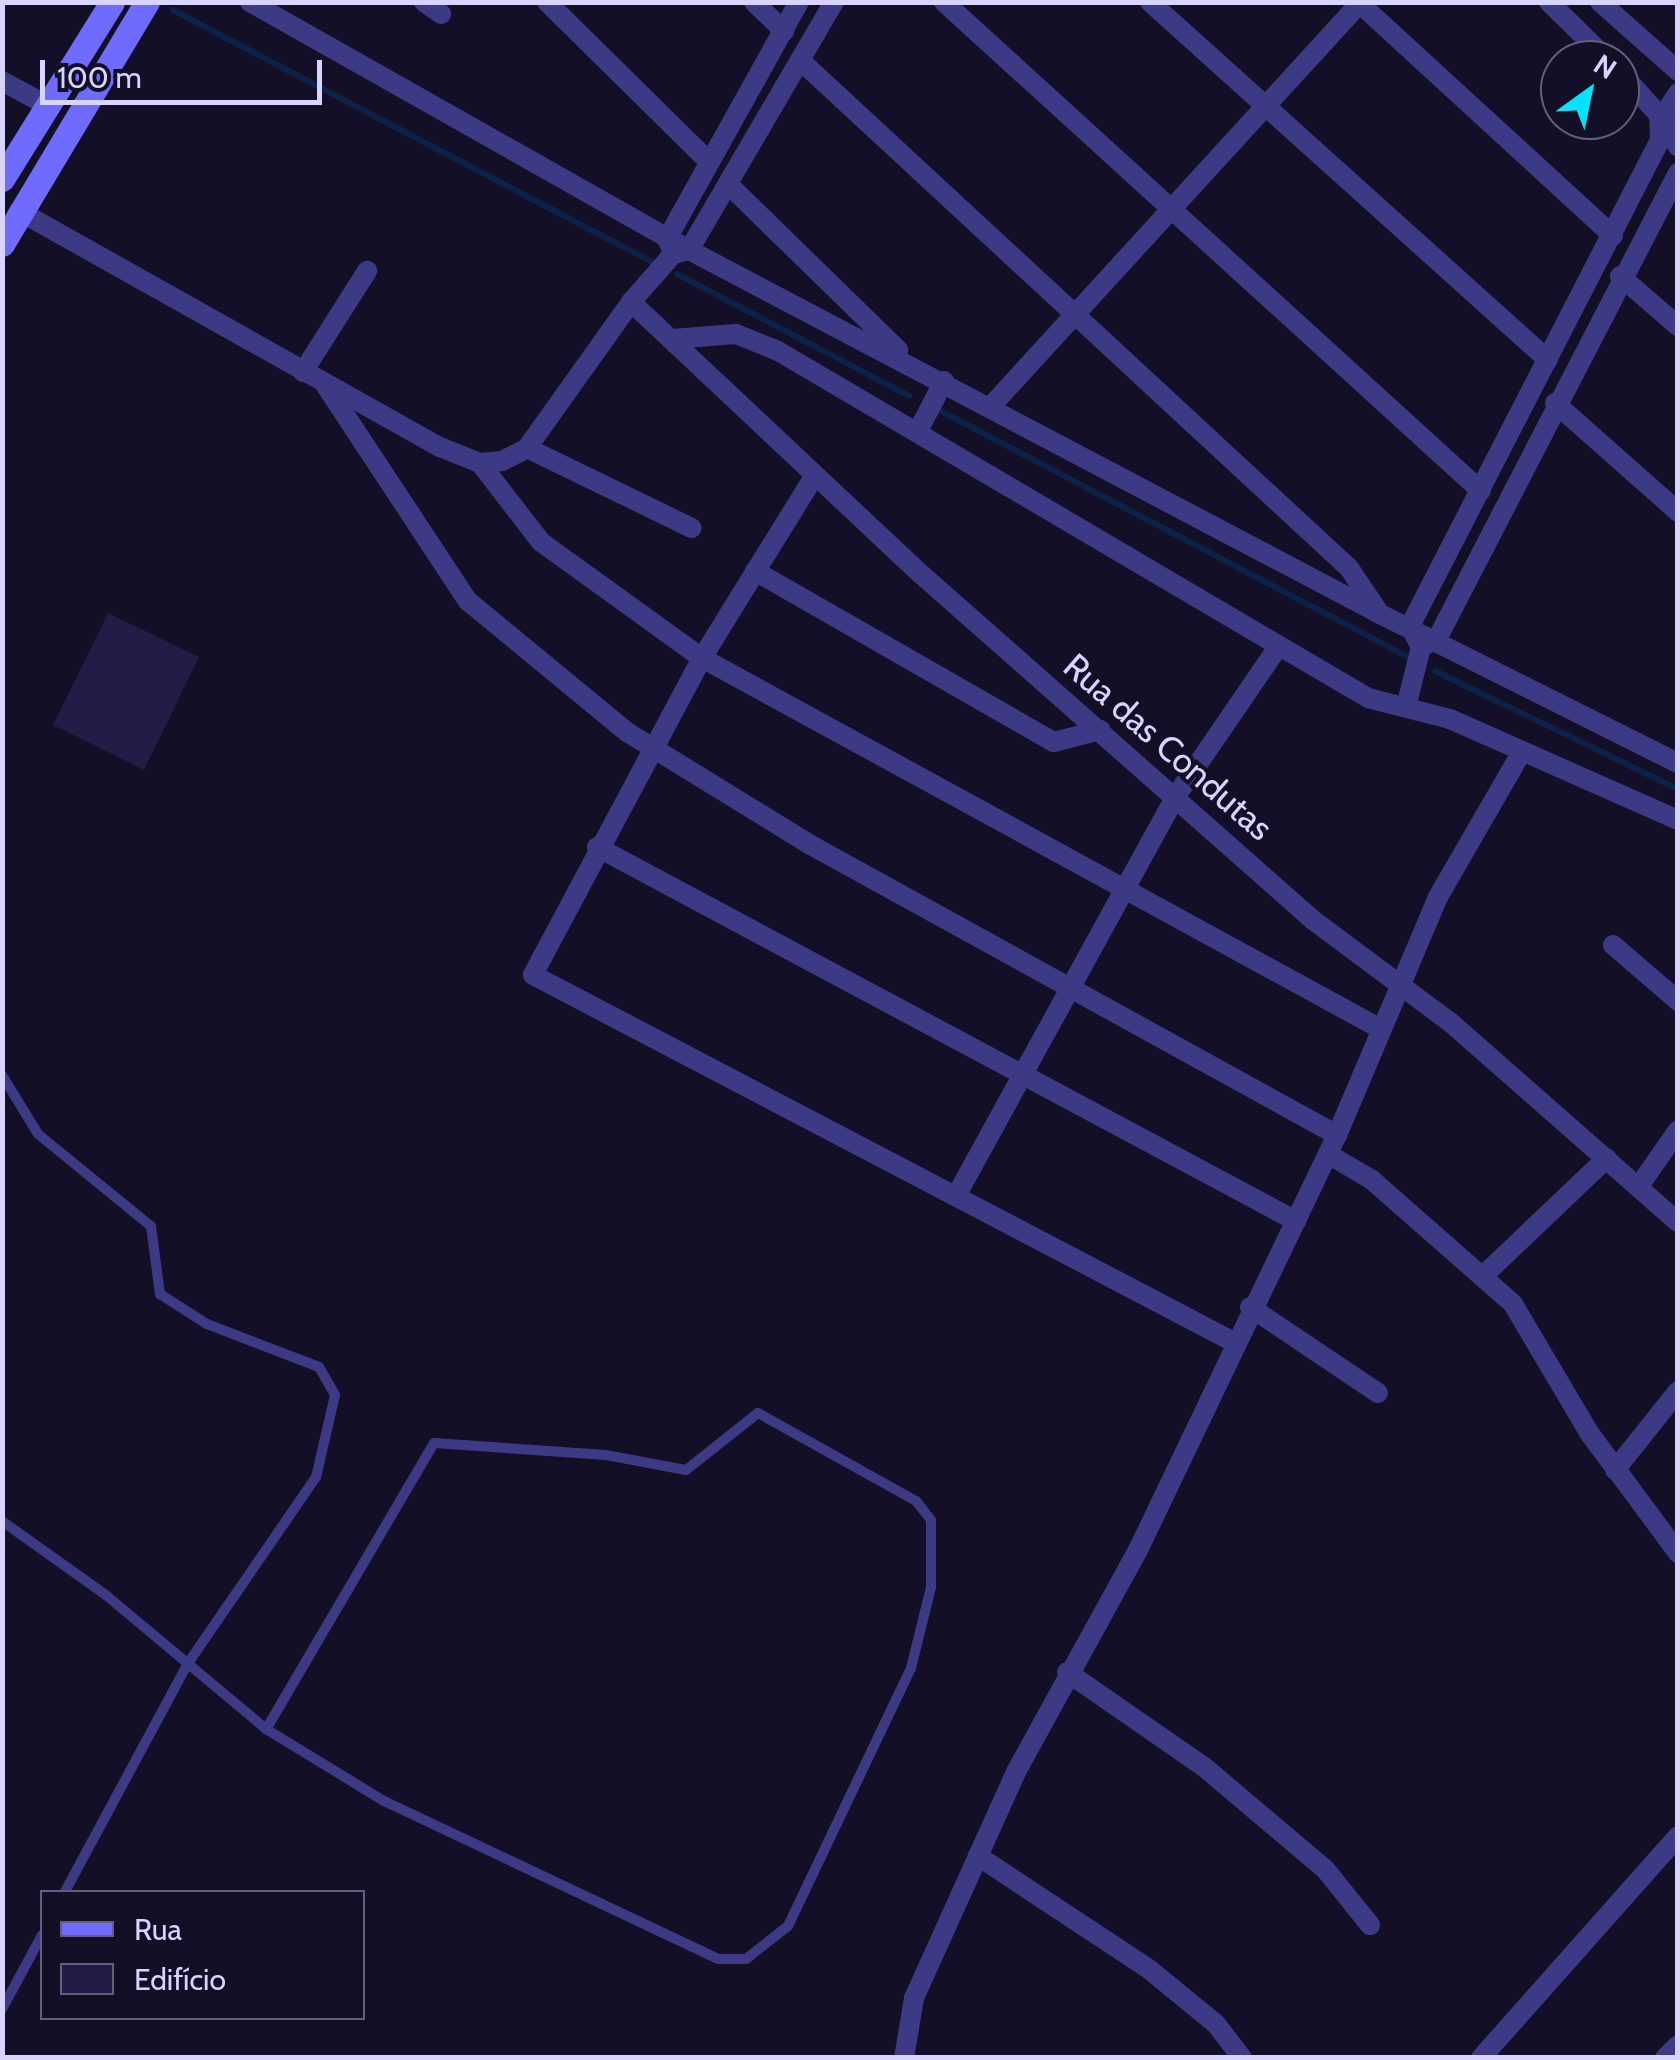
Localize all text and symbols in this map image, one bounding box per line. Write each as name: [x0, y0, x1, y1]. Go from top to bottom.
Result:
scale bar: [45, 40, 328, 102]
north arrow: [1540, 40, 1640, 140]
text: N: [1588, 47, 1623, 86]
text: 100 m: [57, 59, 142, 96]
street label: Rua das Condutas: [1055, 645, 1281, 849]
legend: [40, 1890, 365, 2020]
text: Rua: [134, 1911, 182, 1948]
text: Edifício: [134, 1961, 226, 1998]

